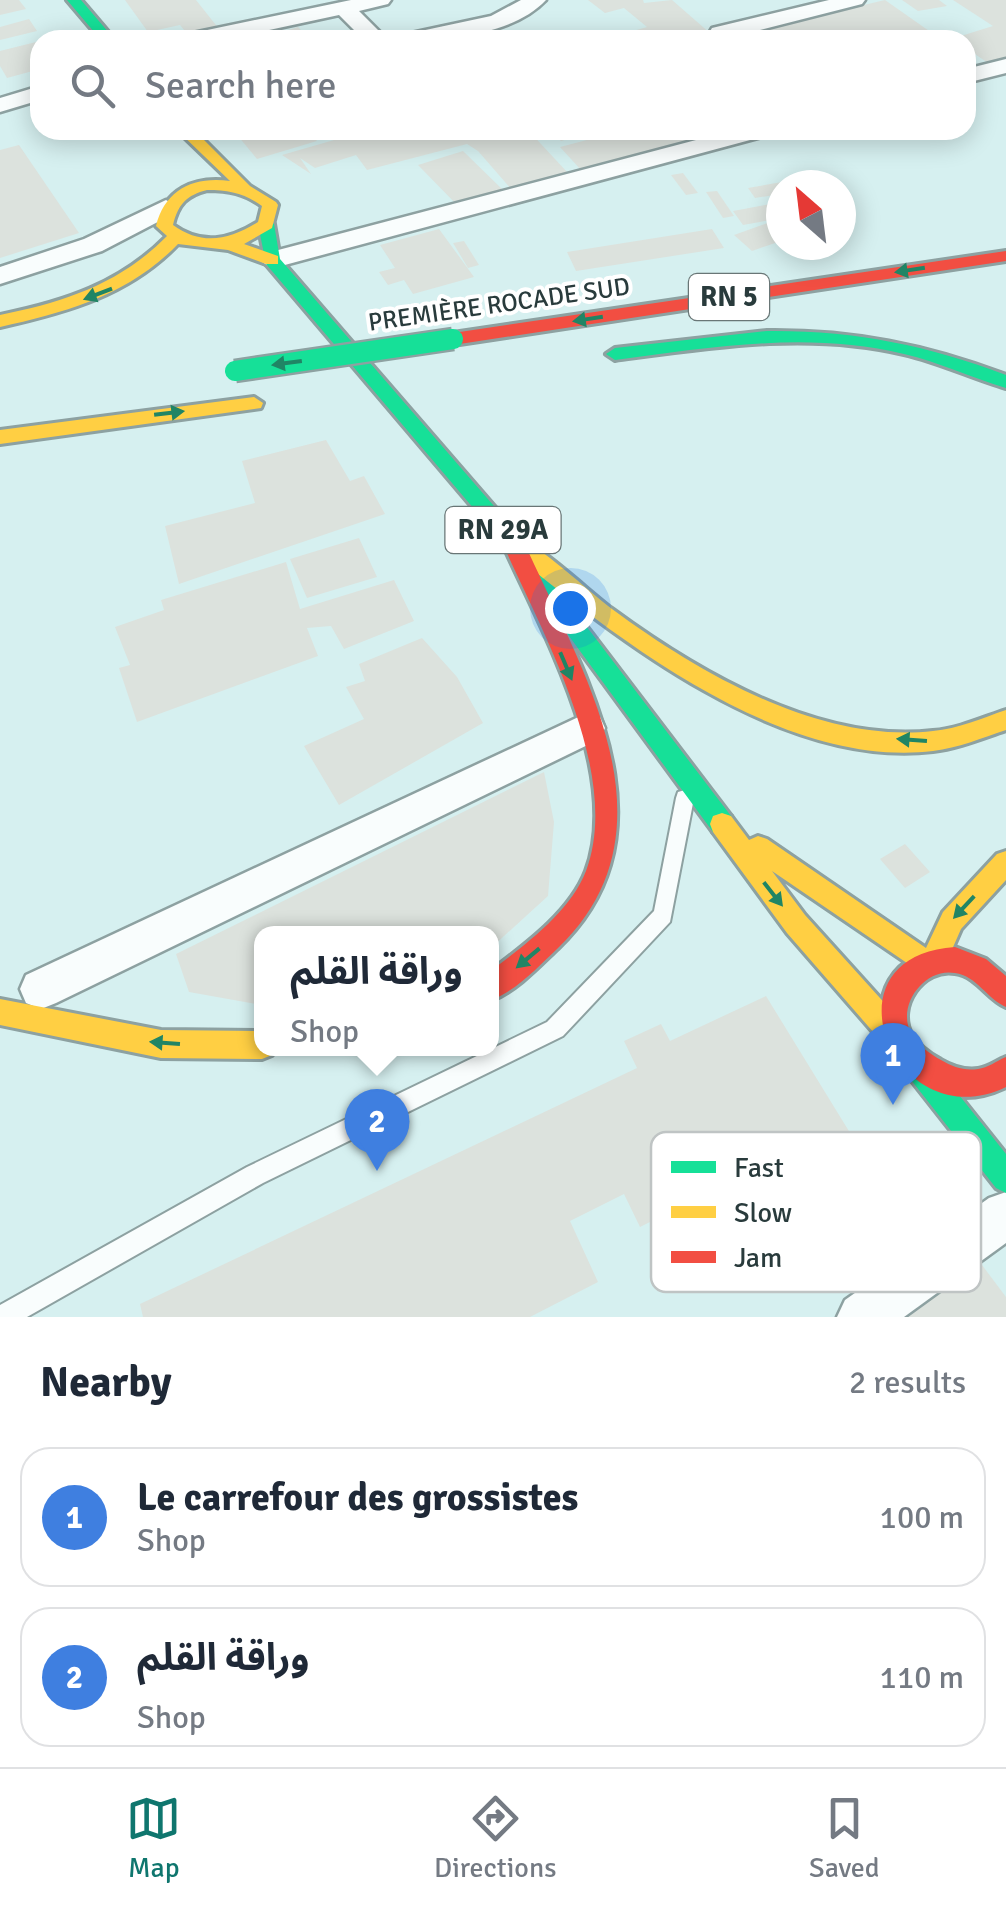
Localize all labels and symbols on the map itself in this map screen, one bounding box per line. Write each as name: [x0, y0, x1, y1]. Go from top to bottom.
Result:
north arrow: [766, 170, 856, 260]
one-way arrow: [893, 263, 925, 279]
street label: PREMIÈRE ROCADE SUD: [366, 270, 632, 338]
road number: RN 5: [689, 274, 769, 320]
one-way arrow: [83, 287, 113, 302]
one-way arrow: [572, 311, 604, 327]
one-way arrow: [271, 356, 302, 372]
one-way arrow: [154, 405, 185, 421]
road number: RN 29A: [446, 507, 560, 553]
your location: [545, 583, 596, 634]
one-way arrow: [558, 651, 574, 681]
one-way arrow: [895, 732, 927, 748]
one-way arrow: [762, 881, 783, 907]
one-way arrow: [953, 895, 976, 919]
one-way arrow: [516, 947, 541, 969]
pin: 1: [860, 1022, 926, 1105]
one-way arrow: [148, 1034, 180, 1050]
pin: 2: [344, 1088, 410, 1171]
legend: [651, 1132, 981, 1292]
text: Fast: [734, 1151, 784, 1185]
text: Slow: [734, 1196, 792, 1230]
text: Jam: [734, 1241, 782, 1275]

